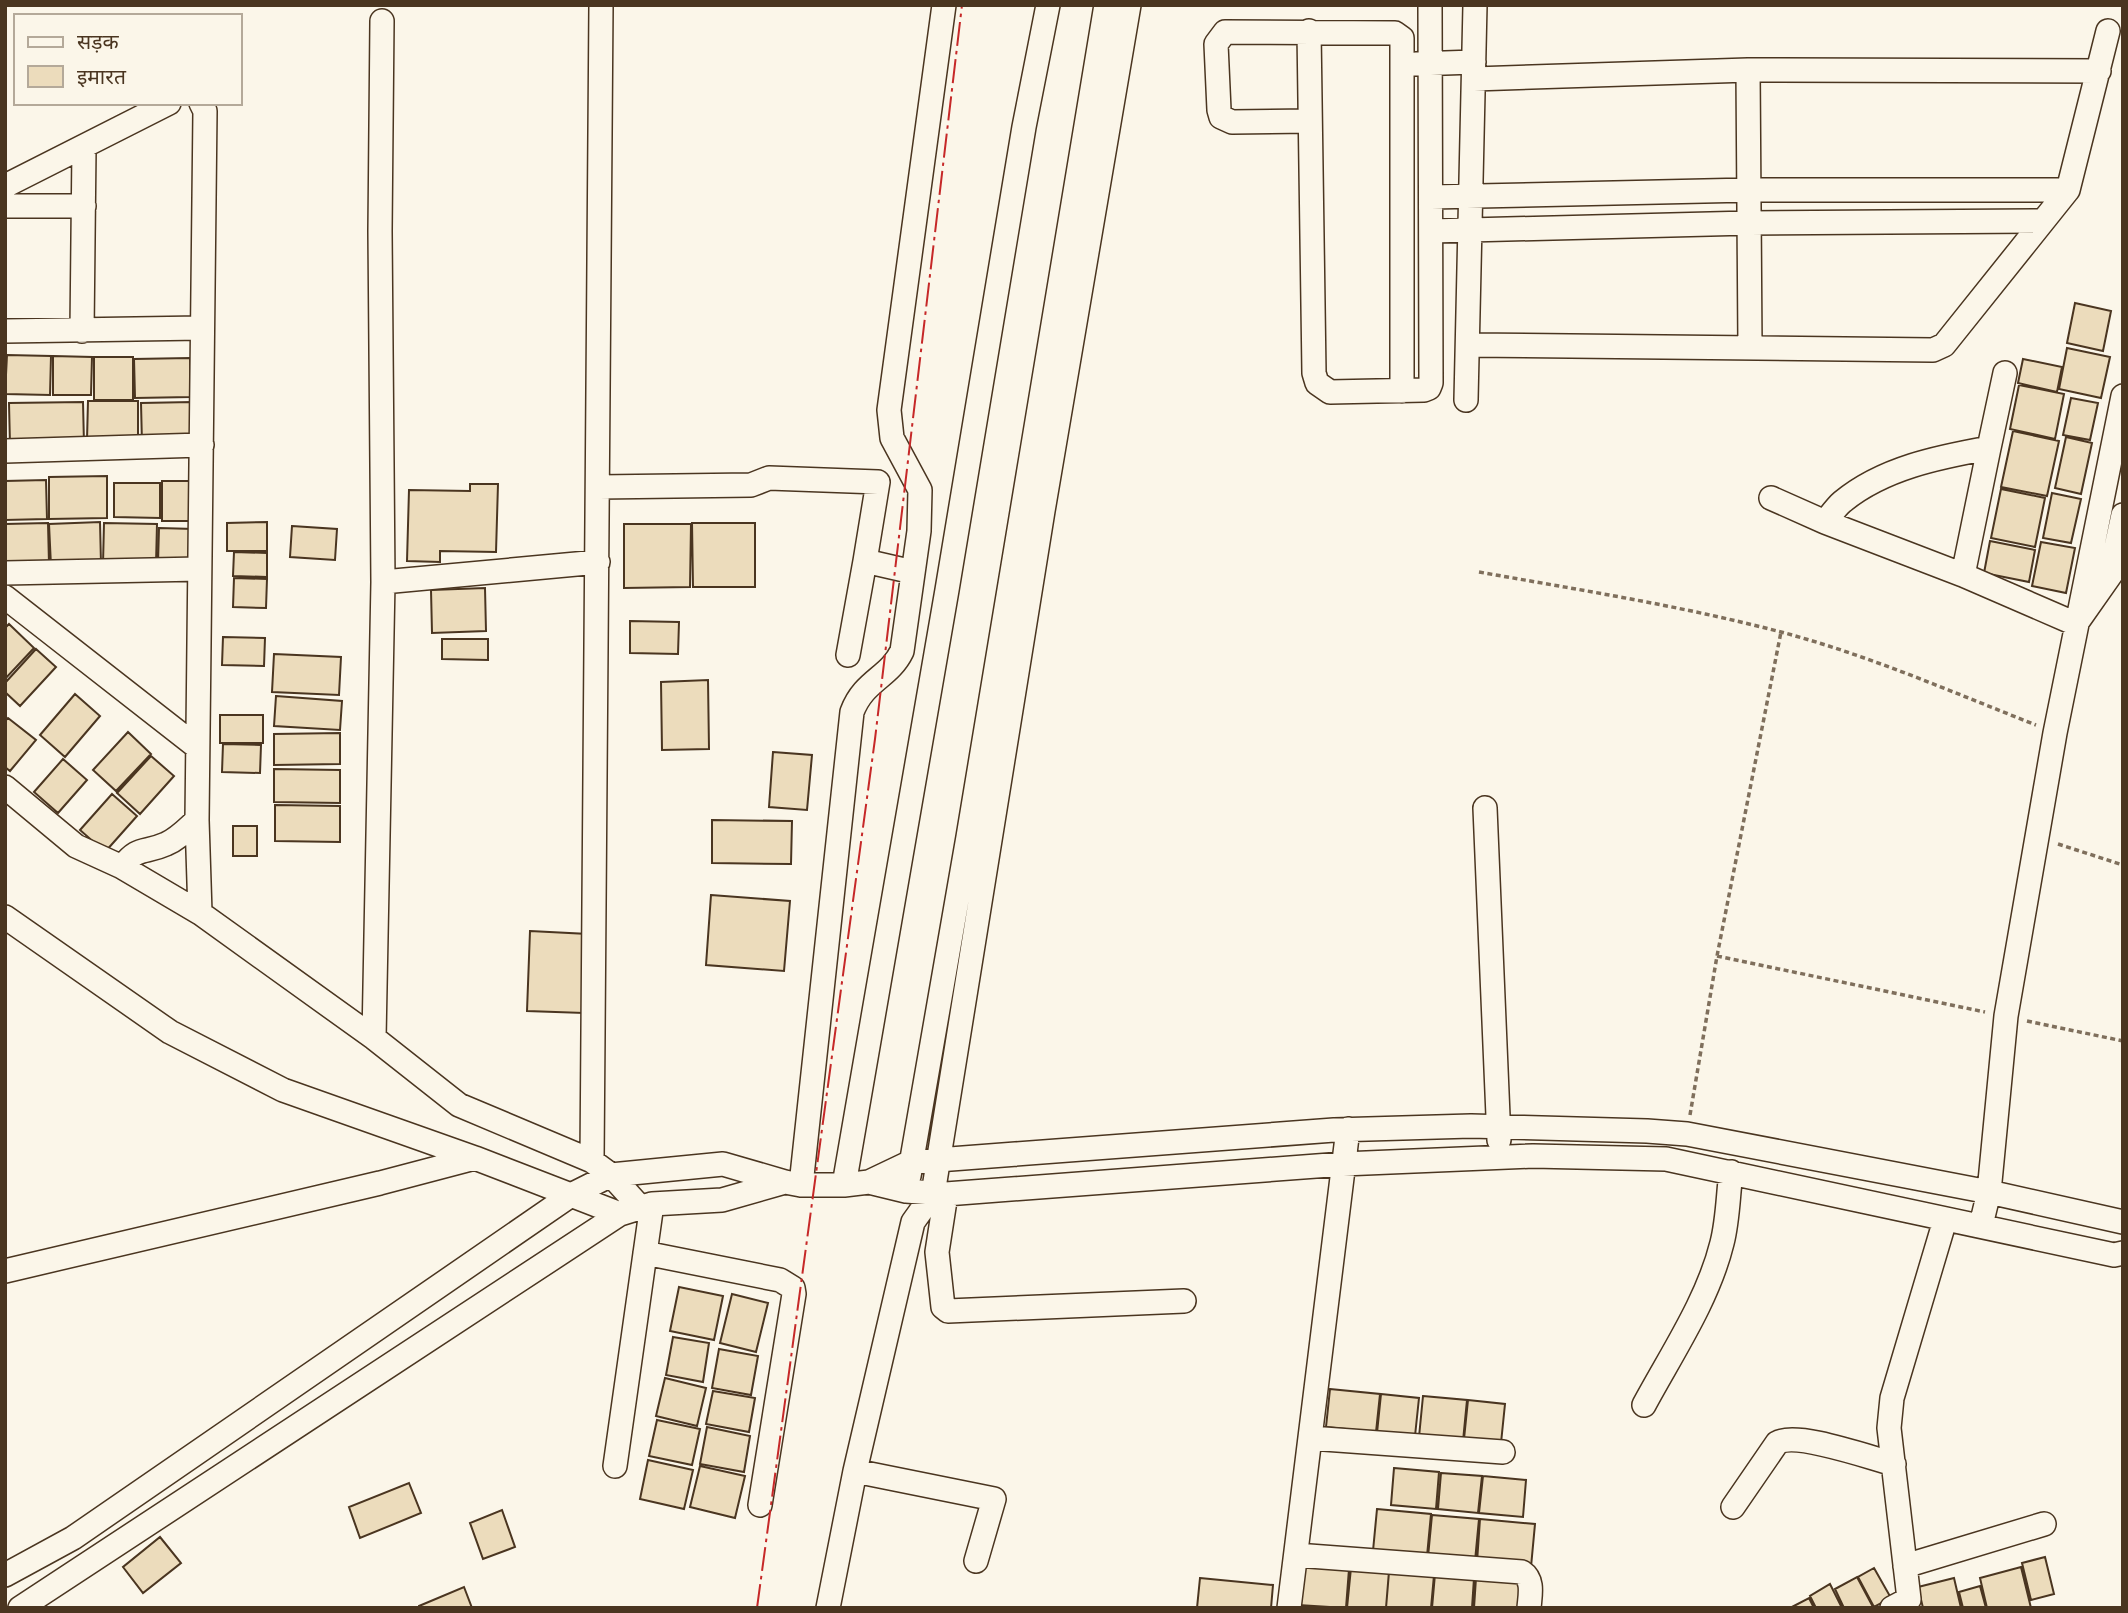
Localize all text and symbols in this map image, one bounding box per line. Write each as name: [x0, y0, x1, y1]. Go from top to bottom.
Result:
legend: [14, 14, 242, 105]
text: सड़क: [77, 29, 119, 53]
text: इमारत: [77, 64, 127, 88]

